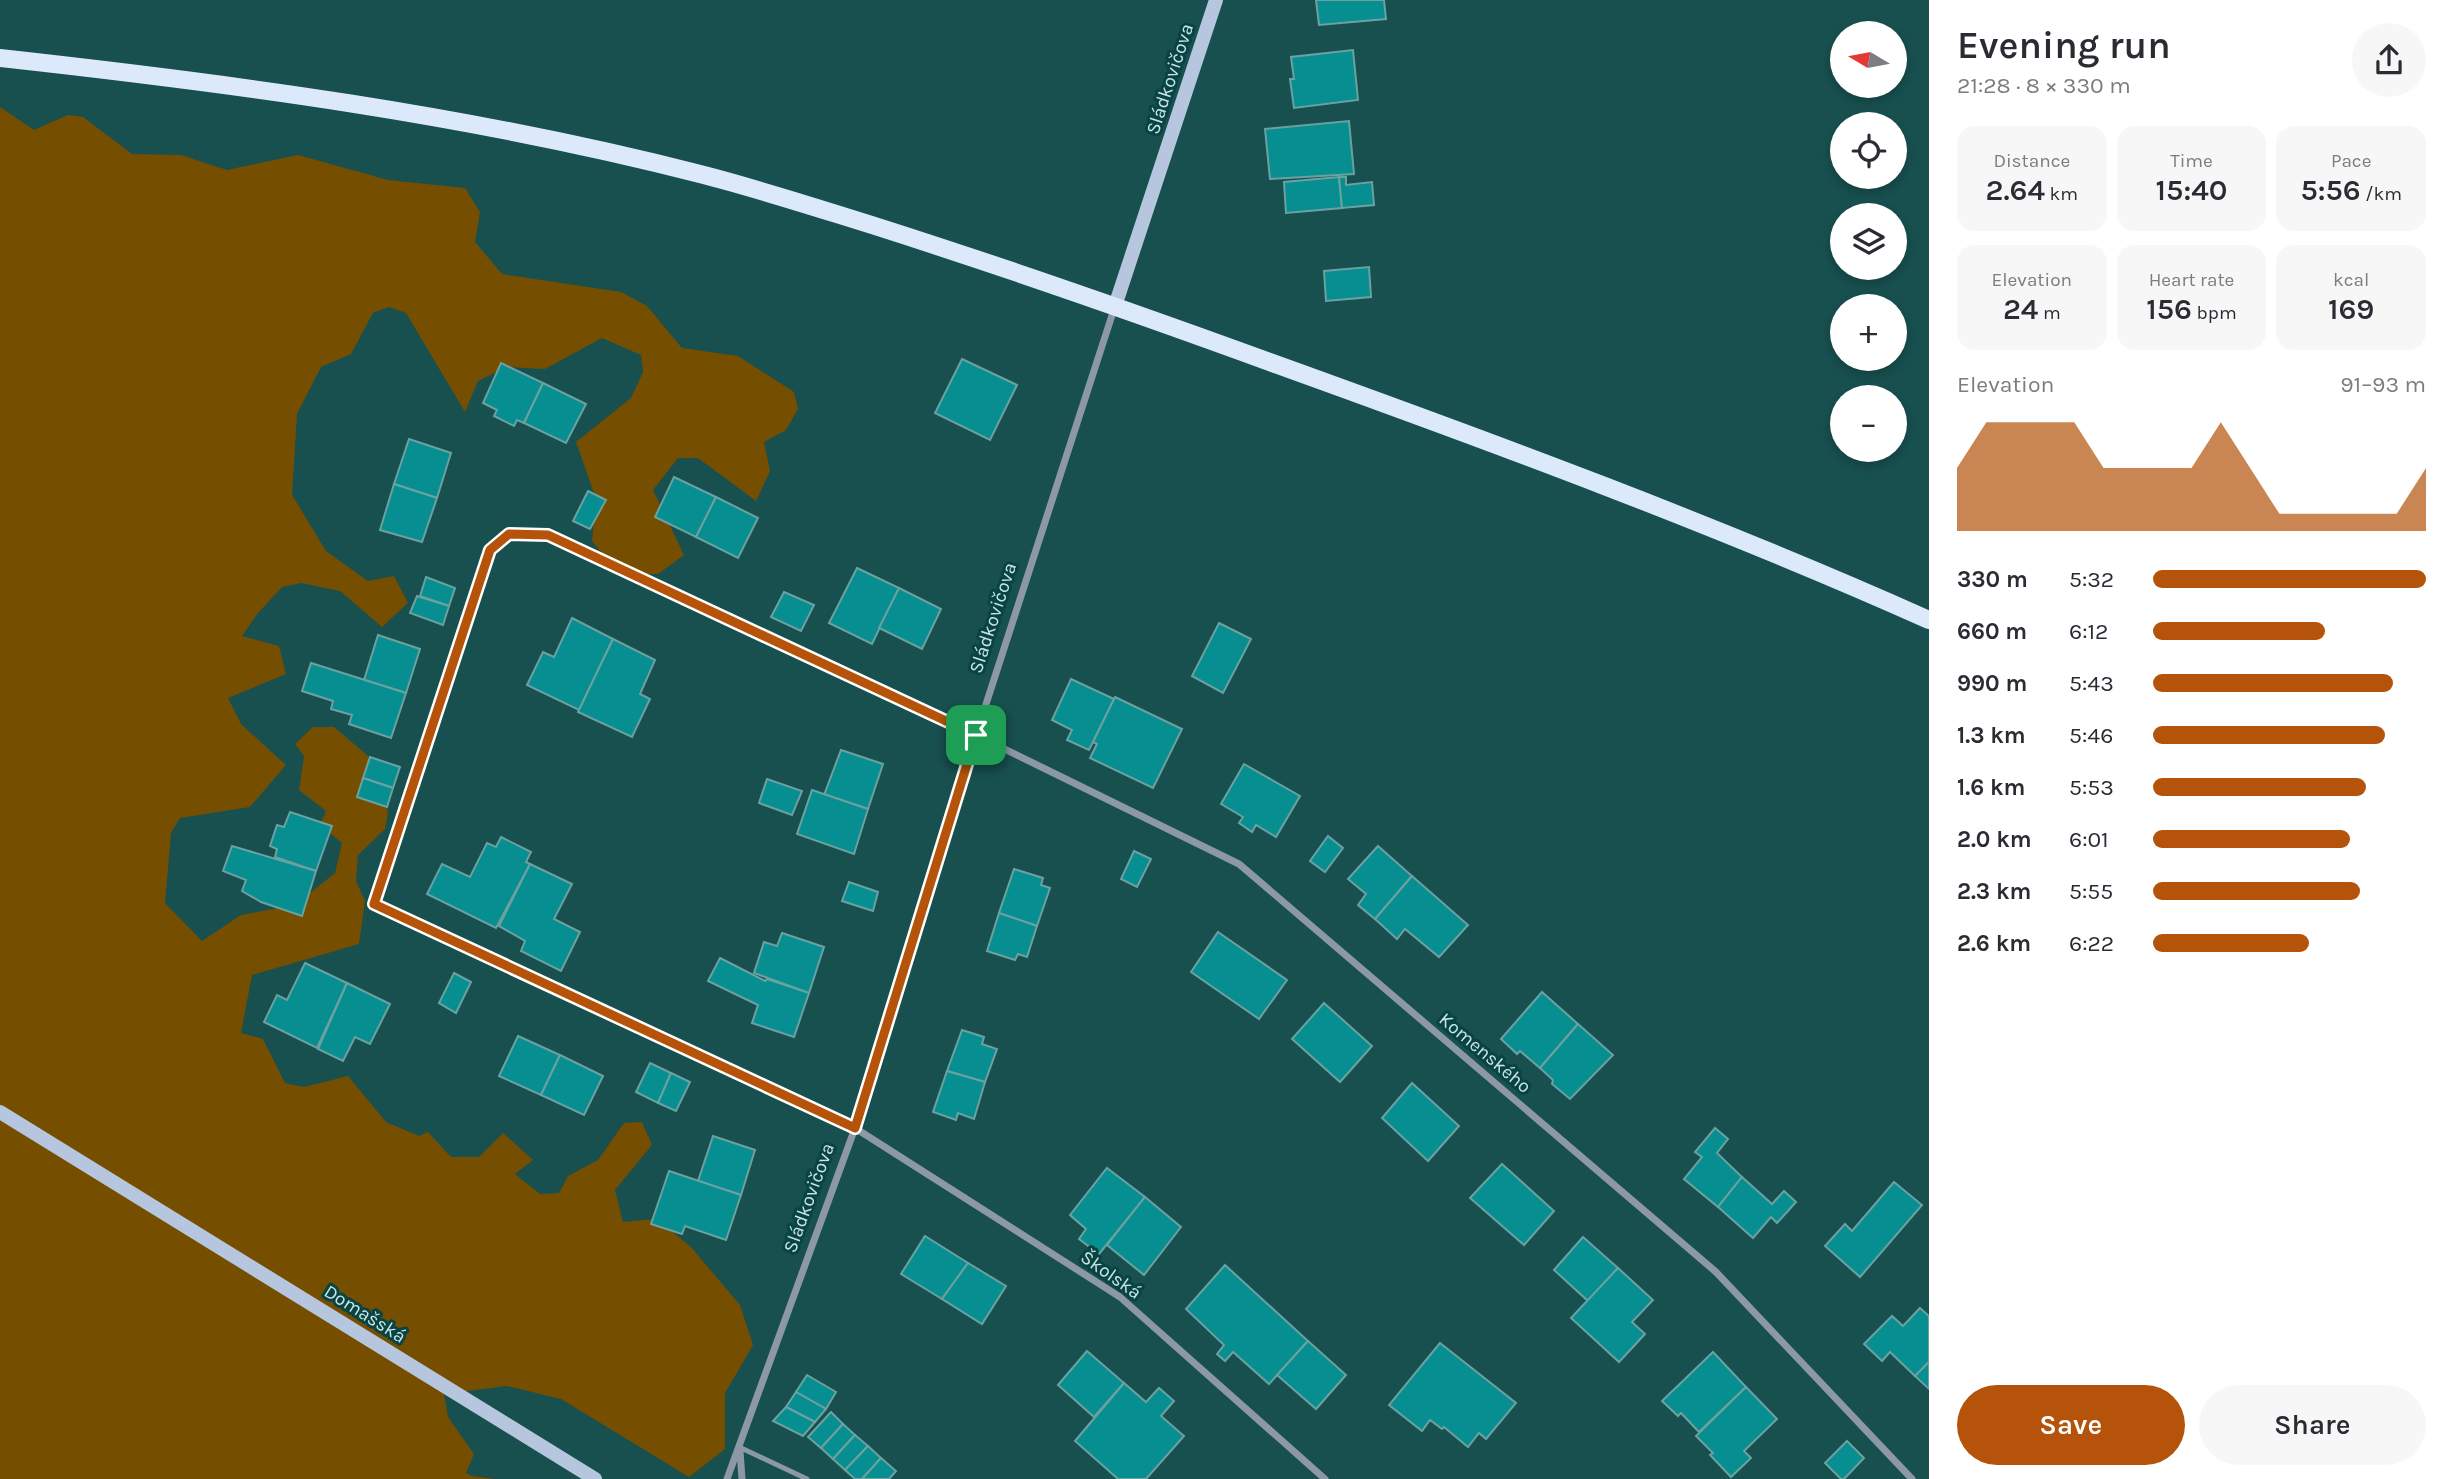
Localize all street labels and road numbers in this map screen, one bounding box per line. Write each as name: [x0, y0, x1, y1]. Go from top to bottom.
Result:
street label: Sládkovičova: [1142, 21, 1198, 137]
street label: Sládkovičova: [965, 560, 1021, 676]
street label: Komenského: [1435, 1008, 1535, 1098]
street label: Sládkovičova: [779, 1140, 839, 1256]
street label: Školská: [1076, 1246, 1146, 1304]
street label: Domašská: [320, 1280, 410, 1348]

